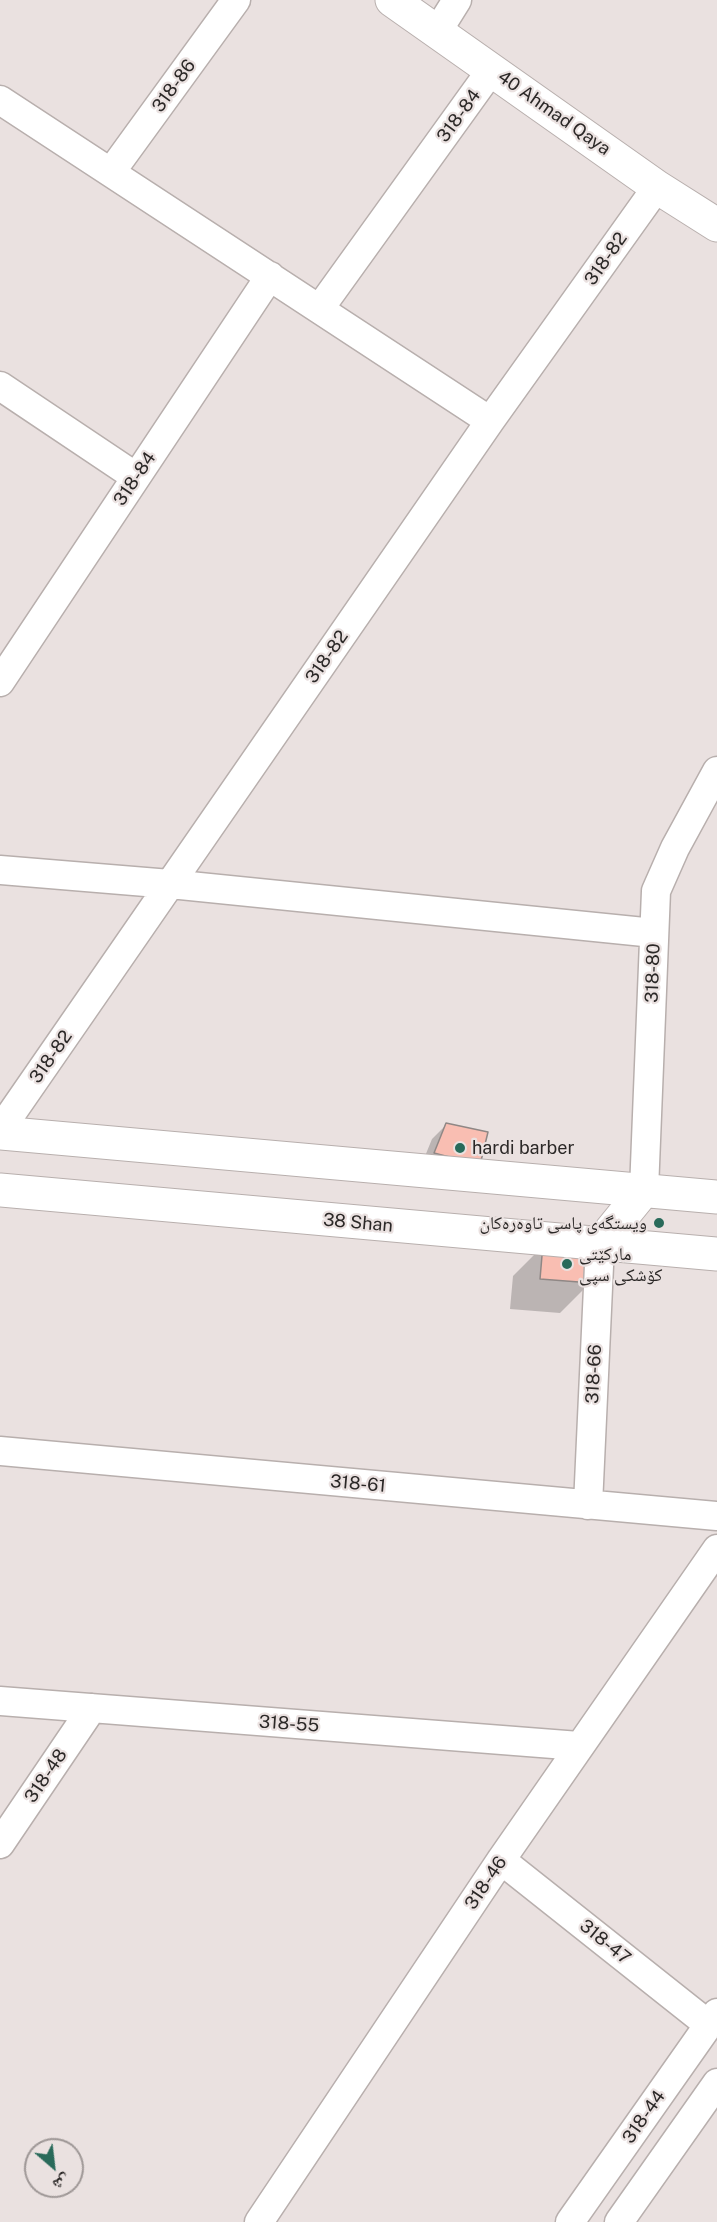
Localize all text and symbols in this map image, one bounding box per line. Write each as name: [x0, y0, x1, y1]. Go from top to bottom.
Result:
street label: 318-86: [148, 55, 200, 117]
street label: 40 Ahmad Qaya: [493, 66, 615, 160]
street label: 318-84: [433, 85, 485, 147]
street label: 318-82: [580, 228, 632, 290]
street label: 318-84: [109, 448, 161, 510]
street label: 318-82: [301, 626, 353, 688]
street label: 318-80: [641, 943, 665, 1003]
street label: 318-82: [25, 1026, 77, 1088]
place label: hardi barber: [472, 1137, 574, 1159]
marker: hardi barber: [453, 1141, 467, 1155]
street label: 38 Shan: [322, 1209, 394, 1237]
place label: ویستگەی پاسی تاوەرەکان: [479, 1212, 647, 1234]
marker: ویستگەی پاسی تاوەرەکان: [652, 1216, 666, 1230]
place label: مارکێتی کۆشکی سپی: [579, 1243, 662, 1286]
marker: مارکێتی کۆشکی سپی: [560, 1257, 574, 1271]
street label: 318-66: [582, 1344, 606, 1404]
street label: 318-61: [329, 1471, 387, 1497]
street label: 318-55: [258, 1711, 320, 1737]
street label: 318-48: [20, 1745, 72, 1807]
street label: 318-46: [460, 1852, 512, 1914]
street label: 318-47: [575, 1915, 635, 1969]
street label: 318-44: [618, 2086, 670, 2148]
north arrow: [24, 2138, 84, 2198]
text: ش: [50, 2170, 74, 2195]

